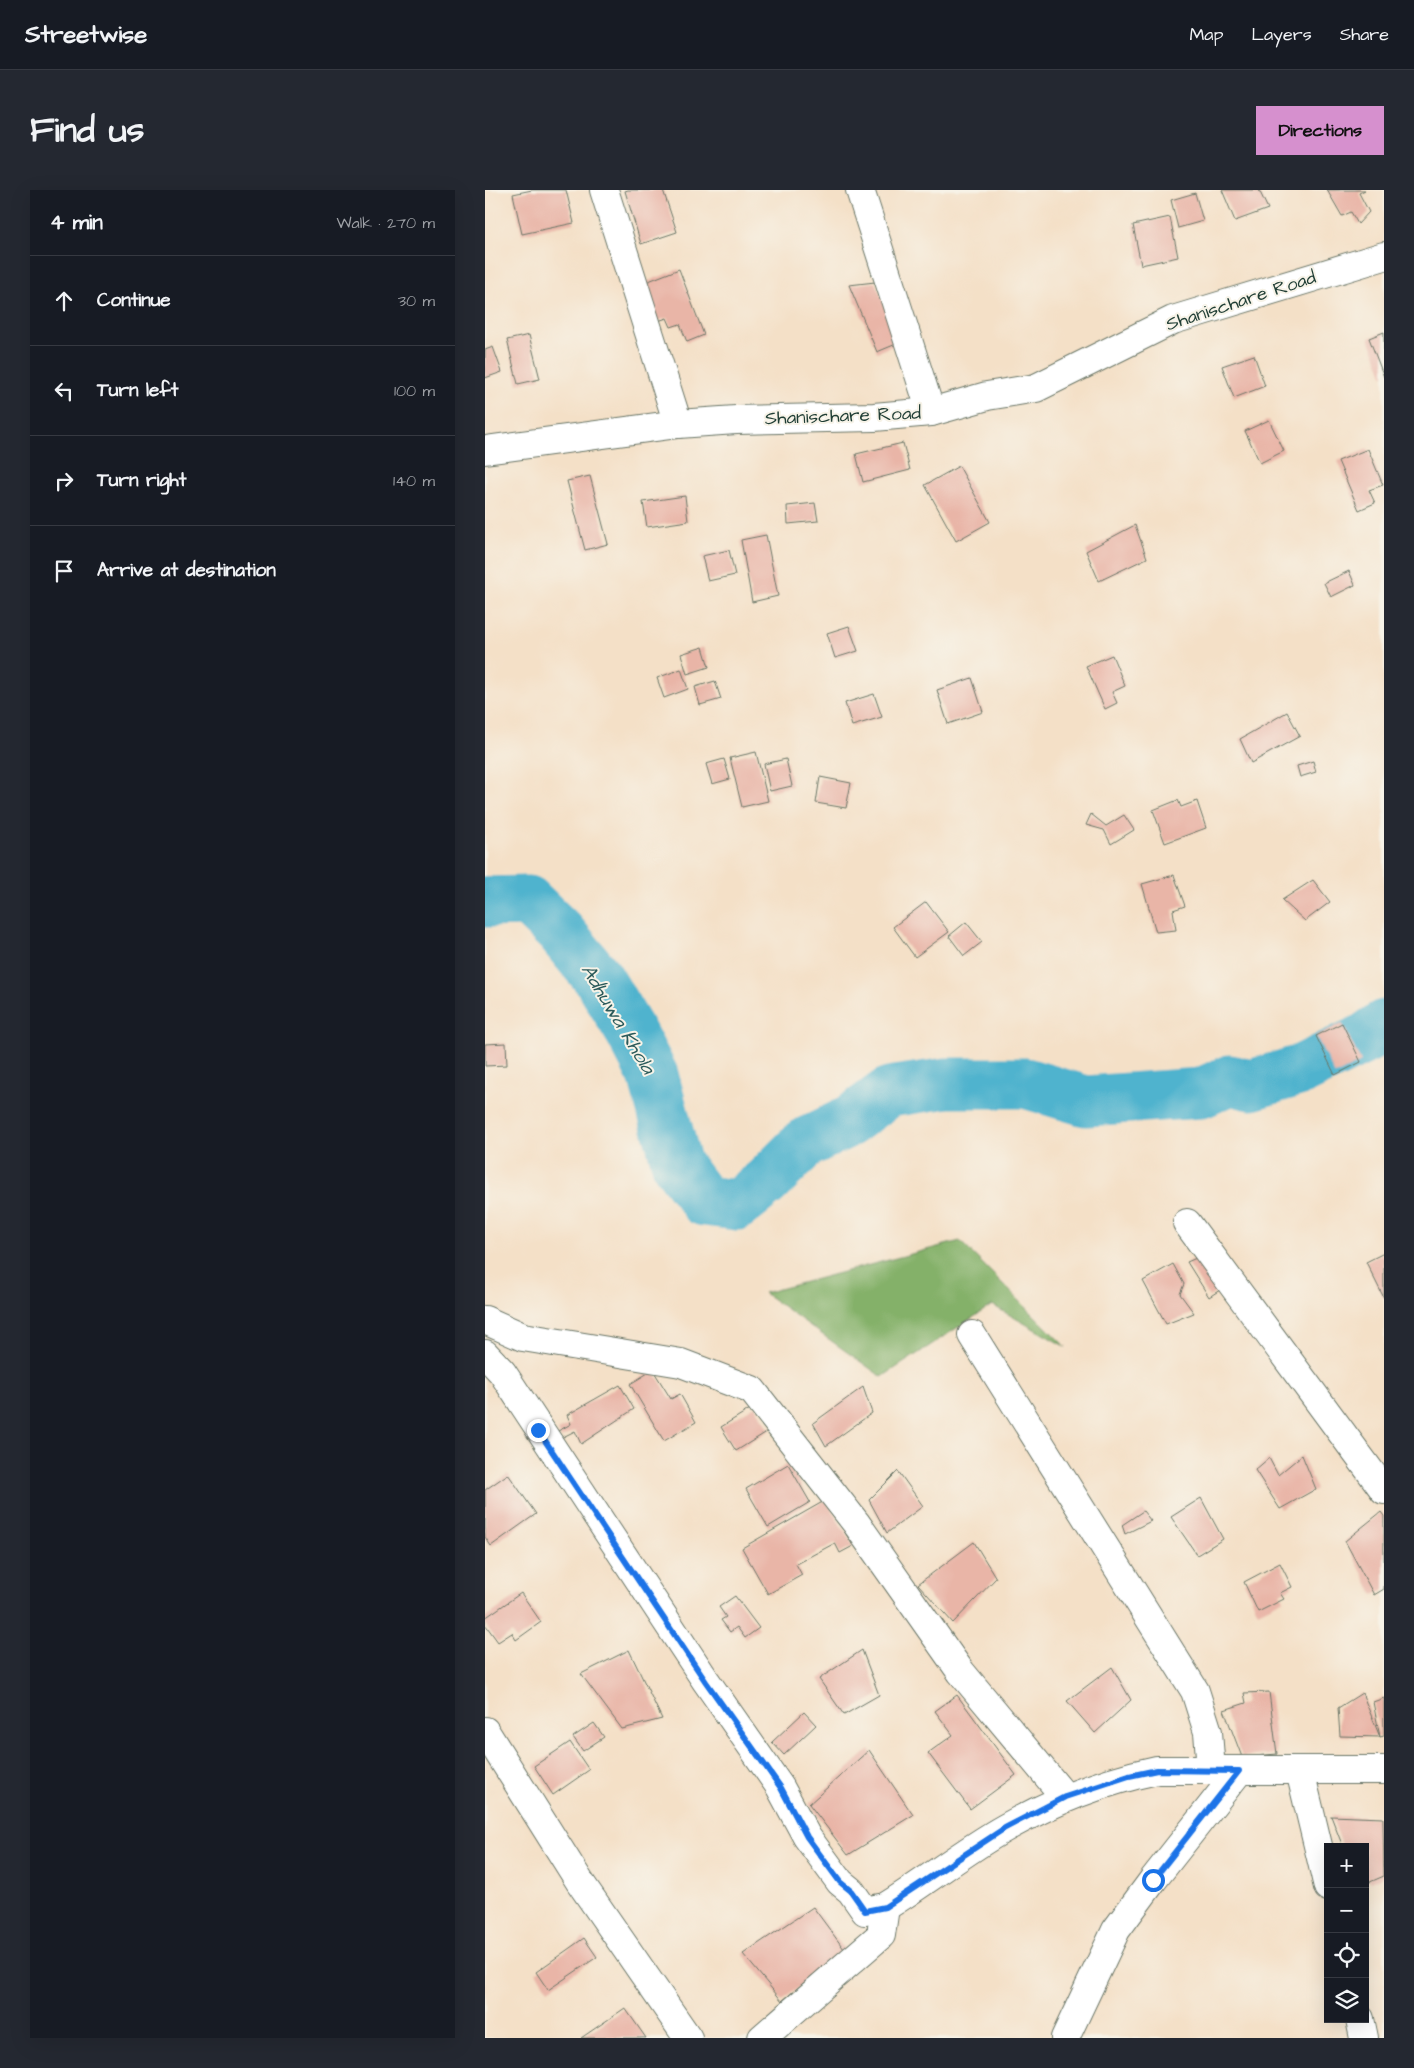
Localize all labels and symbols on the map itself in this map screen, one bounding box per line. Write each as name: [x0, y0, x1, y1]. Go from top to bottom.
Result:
street label: Shanischare Road: [1162, 264, 1320, 338]
street label: Shanischare Road: [764, 400, 922, 432]
water label: Adhuwa Khola: [574, 959, 662, 1080]
route end: [527, 1419, 550, 1442]
route start: [1142, 1869, 1165, 1892]

